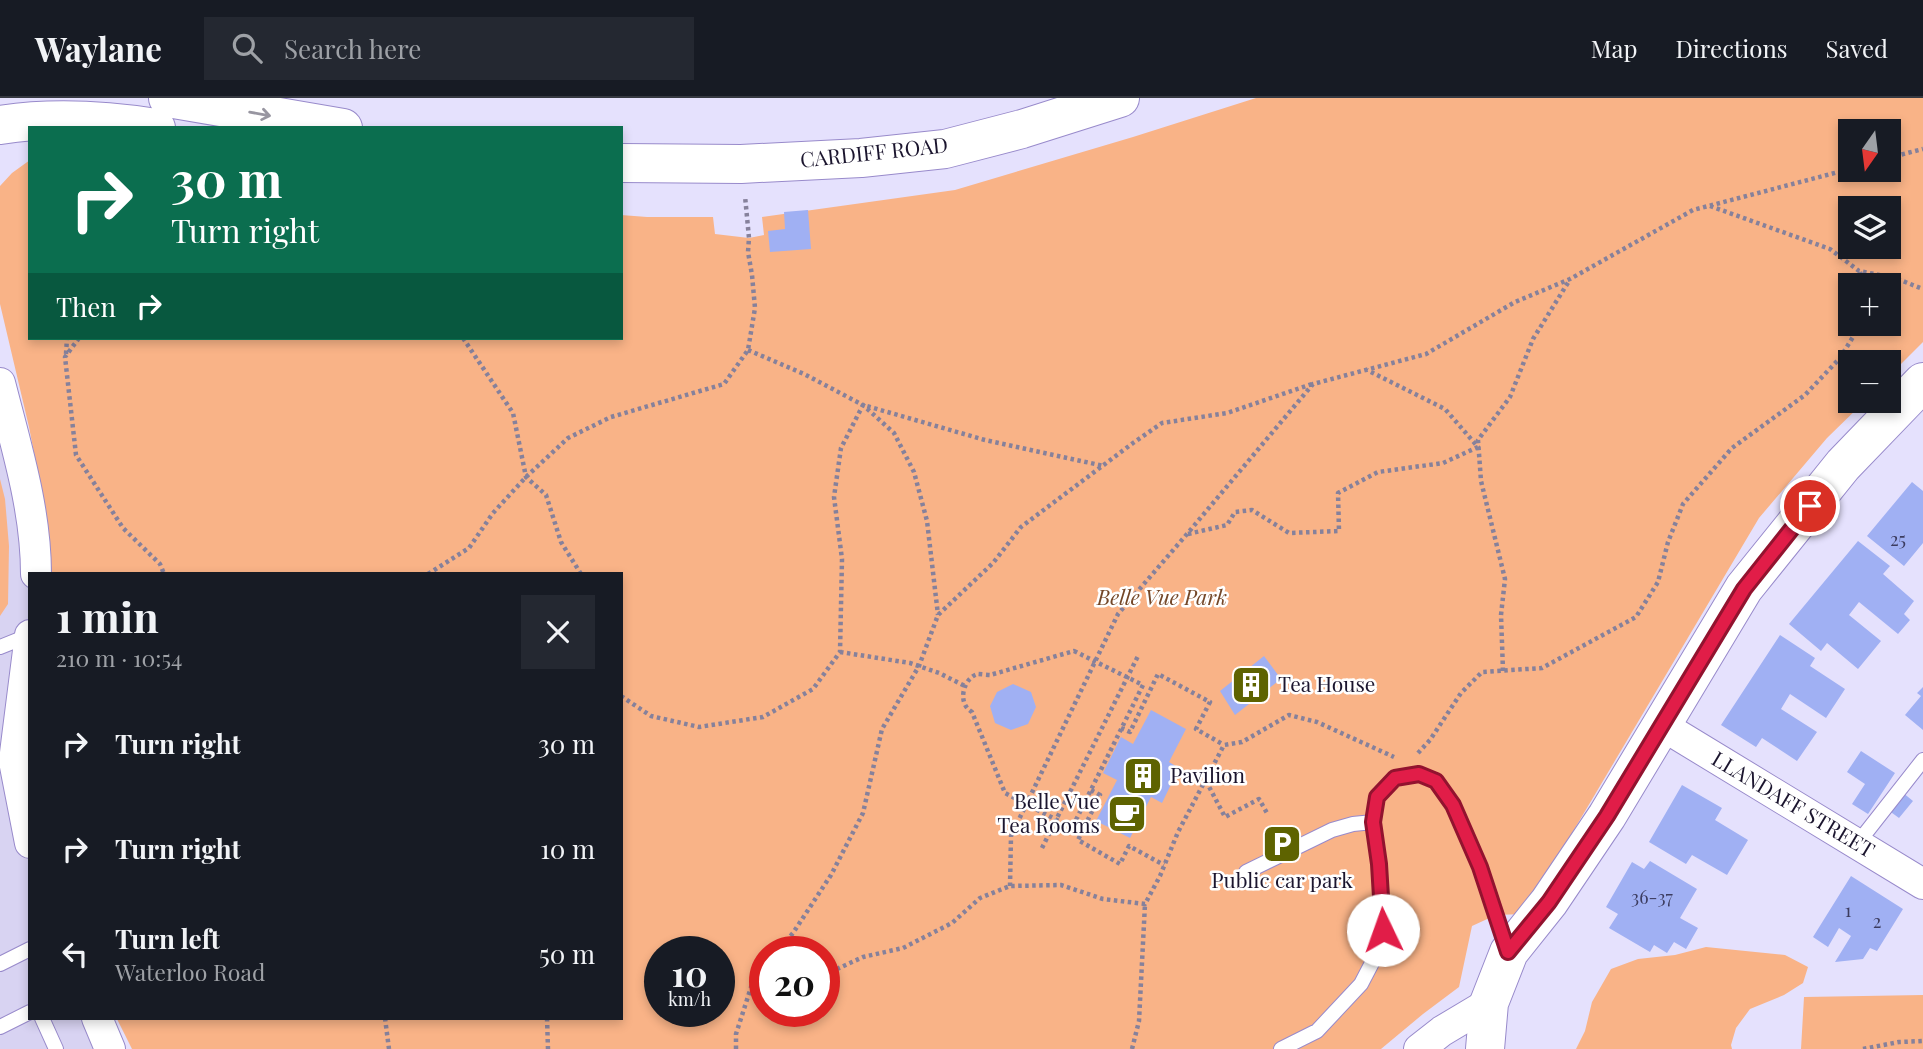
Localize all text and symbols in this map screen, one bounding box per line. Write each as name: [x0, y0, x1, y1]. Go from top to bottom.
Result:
search box: [204, 17, 694, 80]
text: Waylane: [35, 26, 162, 70]
icon: search: [228, 29, 266, 67]
text: Search here: [284, 31, 421, 66]
text: Map: [1591, 32, 1637, 64]
text: Directions: [1675, 32, 1788, 64]
text: Saved: [1826, 32, 1888, 64]
one-way arrow: [248, 107, 271, 121]
north arrow: [1838, 119, 1900, 182]
map controls: [1838, 119, 1901, 413]
street label: CARDIFF ROAD: [799, 129, 949, 173]
text: 30 m: [171, 145, 282, 210]
icon: right: [56, 154, 147, 245]
button: layers: [1838, 196, 1901, 259]
text: Turn right: [171, 208, 319, 251]
button: +: [1838, 273, 1901, 336]
icon: right: [130, 287, 168, 325]
text: Then: [56, 289, 116, 324]
button: −: [1838, 350, 1901, 413]
pin: [1780, 476, 1840, 536]
icon: arrive: [1791, 487, 1829, 525]
house number: 25: [1890, 527, 1906, 551]
park label: Belle Vue Park: [1096, 582, 1227, 610]
text: 1 min: [56, 588, 159, 644]
button: close: [521, 595, 595, 669]
text: 210 m · 10:54: [56, 642, 182, 673]
building icon: Tea House: [1230, 664, 1272, 706]
place label: Tea House: [1278, 669, 1375, 697]
icon: right: [56, 725, 94, 763]
text: Turn right: [115, 726, 241, 761]
text: 30 m: [538, 726, 595, 761]
street label: LLANDAFF STREET: [1707, 744, 1881, 863]
building icon: Pavilion: [1122, 755, 1164, 797]
place label: Pavilion: [1170, 760, 1246, 788]
place label: Belle Vue Tea Rooms: [997, 786, 1100, 838]
cafe icon: Belle Vue Tea Rooms: [1106, 793, 1148, 835]
parking icon: Public car park: [1261, 823, 1303, 865]
icon: right: [56, 830, 94, 868]
text: Turn right: [115, 831, 241, 866]
text: 10 m: [540, 831, 595, 866]
place label: Public car park: [1211, 865, 1353, 893]
house number: 36-37: [1631, 885, 1674, 909]
position arrow: [1346, 893, 1420, 967]
house number: 1: [1845, 898, 1852, 922]
house number: 2: [1873, 909, 1881, 933]
text: Turn left: [115, 921, 220, 956]
icon: left: [56, 935, 94, 973]
text: 50 m: [539, 936, 595, 971]
speed limit sign: 20: [749, 936, 840, 1027]
text: 10: [672, 949, 707, 996]
text: Waterloo Road: [115, 956, 265, 987]
text: km/h: [668, 987, 711, 1011]

